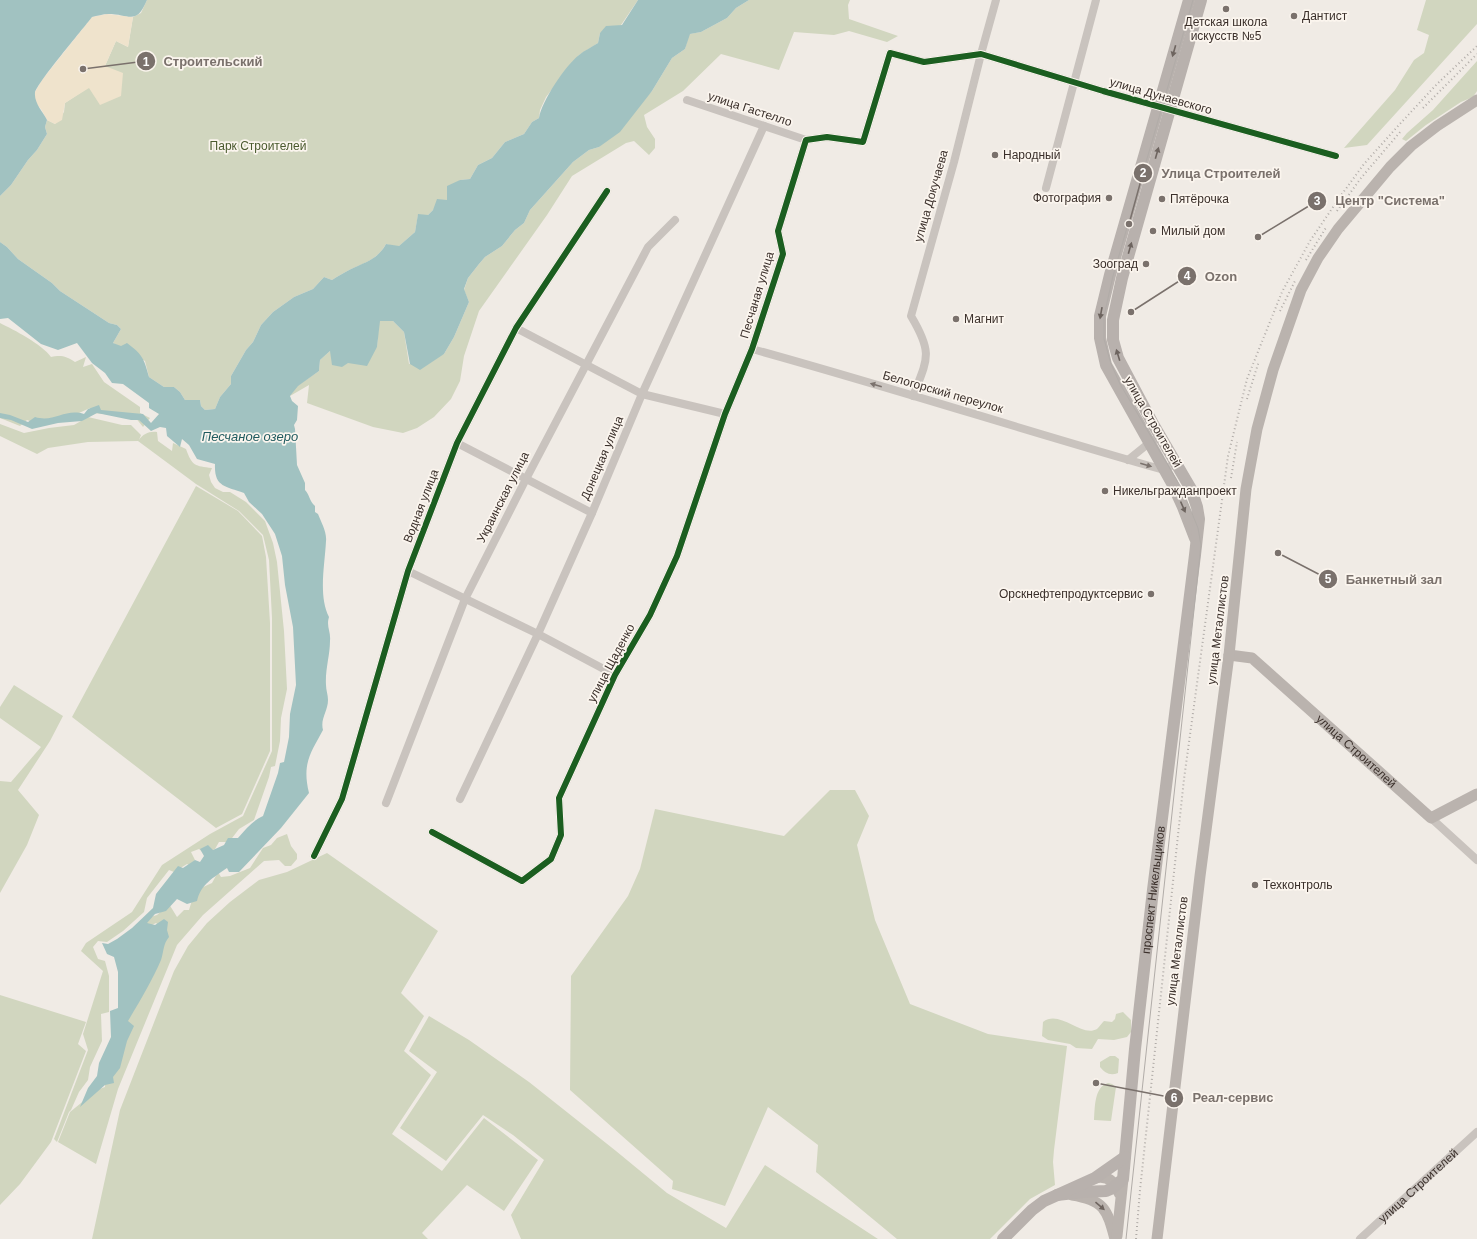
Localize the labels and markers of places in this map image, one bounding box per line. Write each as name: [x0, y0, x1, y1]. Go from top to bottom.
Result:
marker: Детская школа искусств №5: [1221, 4, 1231, 14]
place label: Дантист: [1302, 9, 1348, 23]
marker: Дантист: [1289, 11, 1299, 21]
place label: Детская школа искусств №5: [1185, 15, 1268, 43]
callout: Строительский: [136, 49, 271, 74]
place label: Народный: [1003, 148, 1060, 162]
marker: Народный: [990, 150, 1000, 160]
callout: Улица Строителей: [1133, 160, 1288, 185]
callout: Центр "Система": [1307, 188, 1453, 213]
place label: Фотография: [1033, 191, 1101, 205]
place label: Пятёрочка: [1170, 192, 1229, 206]
marker: Фотография: [1104, 193, 1114, 203]
marker: Пятёрочка: [1157, 194, 1167, 204]
place label: Милый дом: [1161, 224, 1225, 238]
marker: Милый дом: [1148, 226, 1158, 236]
place label: Зооград: [1093, 257, 1138, 271]
marker: Зооград: [1141, 259, 1151, 269]
callout: Ozon: [1177, 264, 1245, 289]
place label: Магнит: [964, 312, 1005, 326]
marker: Магнит: [951, 314, 961, 324]
place label: Никельгражданпроект: [1113, 484, 1237, 498]
marker: Никельгражданпроект: [1100, 486, 1110, 496]
callout: Банкетный зал: [1318, 566, 1451, 591]
place label: Орскнефтепродуктсервис: [999, 587, 1143, 601]
marker: Орскнефтепродуктсервис: [1146, 589, 1156, 599]
place label: Техконтроль: [1263, 878, 1333, 892]
marker: Техконтроль: [1250, 880, 1260, 890]
callout: Реал-сервис: [1164, 1085, 1281, 1110]

